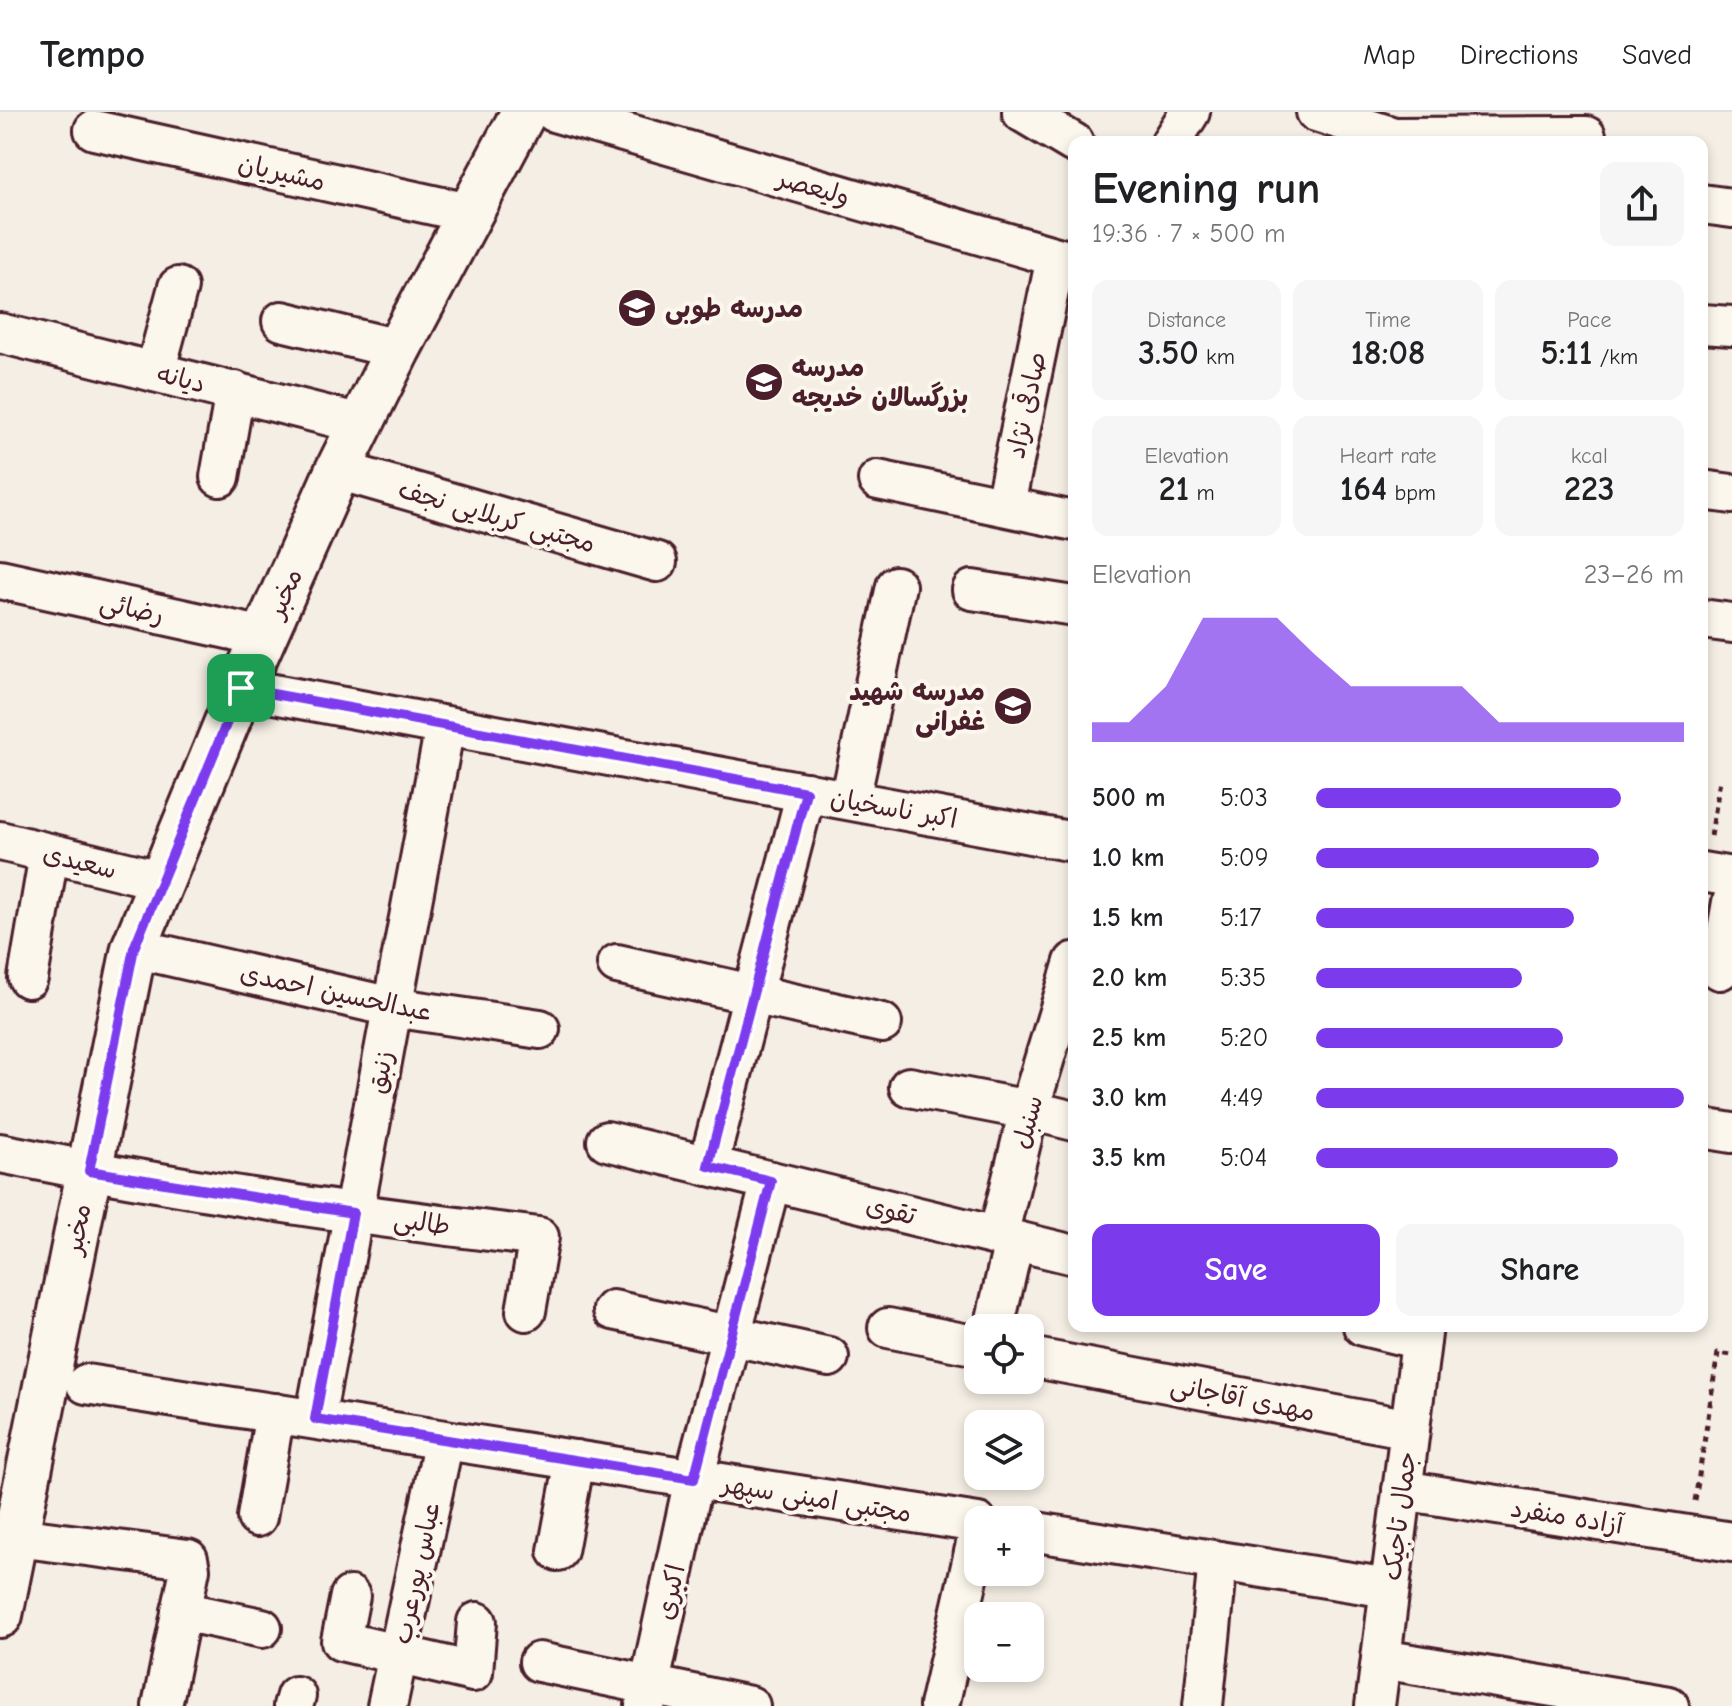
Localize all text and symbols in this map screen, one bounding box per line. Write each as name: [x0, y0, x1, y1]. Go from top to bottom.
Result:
text: Tempo: [40, 33, 145, 77]
text: Map: [1363, 39, 1416, 71]
text: Directions: [1460, 39, 1578, 71]
text: Saved: [1622, 39, 1692, 71]
street label: مشیریان: [235, 148, 328, 198]
button: share: [1600, 162, 1684, 246]
street label: ولیعصر: [772, 163, 853, 212]
text: Evening run: [1092, 163, 1320, 214]
text: 19:36 · 7 × 500 m: [1092, 219, 1285, 249]
school or university icon: مدرسه طوبی: [616, 287, 658, 329]
place label: مدرسه طوبی: [665, 294, 803, 325]
text: Distance: [1147, 307, 1226, 333]
text: Time: [1365, 307, 1411, 333]
text: Pace: [1567, 307, 1612, 333]
text: 3.50: [1138, 333, 1199, 373]
text: 18:08: [1351, 333, 1425, 373]
text: 5:11: [1541, 333, 1592, 373]
text: km: [1199, 344, 1235, 370]
text: /km: [1592, 344, 1638, 370]
street label: صادقی نژاد: [999, 349, 1053, 461]
place label: مدرسه بزرگسالان خدیجه: [792, 353, 968, 413]
street label: دیانه: [153, 358, 208, 399]
school or university icon: مدرسه بزرگسالان خدیجه: [743, 361, 785, 403]
text: Elevation: [1145, 443, 1229, 469]
text: Heart rate: [1339, 443, 1436, 469]
text: kcal: [1571, 443, 1608, 469]
text: 21: [1159, 469, 1189, 509]
text: 164: [1340, 469, 1387, 509]
text: 223: [1564, 469, 1615, 509]
street label: مجتبی کربلایی نجف: [394, 474, 599, 560]
text: m: [1189, 480, 1215, 506]
text: bpm: [1387, 480, 1436, 506]
text: Elevation: [1092, 560, 1192, 590]
text: 23–26 m: [1584, 560, 1684, 590]
street label: مخبر: [260, 564, 309, 625]
street label: رضائی: [97, 587, 167, 632]
pin: [207, 654, 275, 722]
icon: arrive: [219, 666, 263, 710]
place label: مدرسه شهید غفرانی: [849, 677, 985, 738]
school or university icon: مدرسه شهید غفرانی: [992, 685, 1034, 727]
street label: اکبر ناسخیان: [828, 783, 960, 835]
text: 500 m: [1092, 783, 1166, 813]
text: 5:03: [1220, 783, 1268, 813]
street label: سعیدی: [40, 838, 120, 886]
text: 1.0 km: [1092, 843, 1164, 873]
text: 5:09: [1220, 843, 1268, 873]
text: 1.5 km: [1092, 903, 1163, 933]
text: 5:17: [1220, 903, 1261, 933]
street label: عبدالحسین احمدی: [237, 958, 434, 1028]
text: 2.0 km: [1092, 963, 1167, 993]
text: 5:35: [1220, 963, 1266, 993]
text: 2.5 km: [1092, 1023, 1166, 1053]
text: 5:20: [1220, 1023, 1268, 1053]
street label: زنبق: [362, 1048, 400, 1096]
text: 3.0 km: [1092, 1083, 1167, 1113]
text: 4:49: [1220, 1083, 1264, 1113]
street label: سنبل: [1006, 1092, 1049, 1152]
text: 3.5 km: [1092, 1143, 1166, 1173]
text: 5:04: [1220, 1143, 1267, 1173]
street label: تقوی: [863, 1190, 919, 1232]
street label: مخبر: [58, 1201, 98, 1259]
street label: طالبی: [392, 1204, 452, 1243]
button: Save: [1092, 1224, 1380, 1316]
button: Share: [1396, 1224, 1684, 1316]
map controls: [964, 1314, 1044, 1682]
button: locate: [964, 1314, 1044, 1394]
street label: مهدی آقاجانی: [1168, 1370, 1318, 1429]
button: layers: [964, 1410, 1044, 1490]
street label: جمال تاجیک: [1377, 1450, 1423, 1582]
street label: مجتبی امینی سپهر: [718, 1469, 914, 1530]
street label: آزاده منفرد: [1508, 1493, 1627, 1541]
street label: عباس پورعرب: [387, 1500, 448, 1647]
button: +: [964, 1506, 1044, 1586]
street label: اکبری: [650, 1562, 692, 1623]
button: −: [964, 1602, 1044, 1682]

